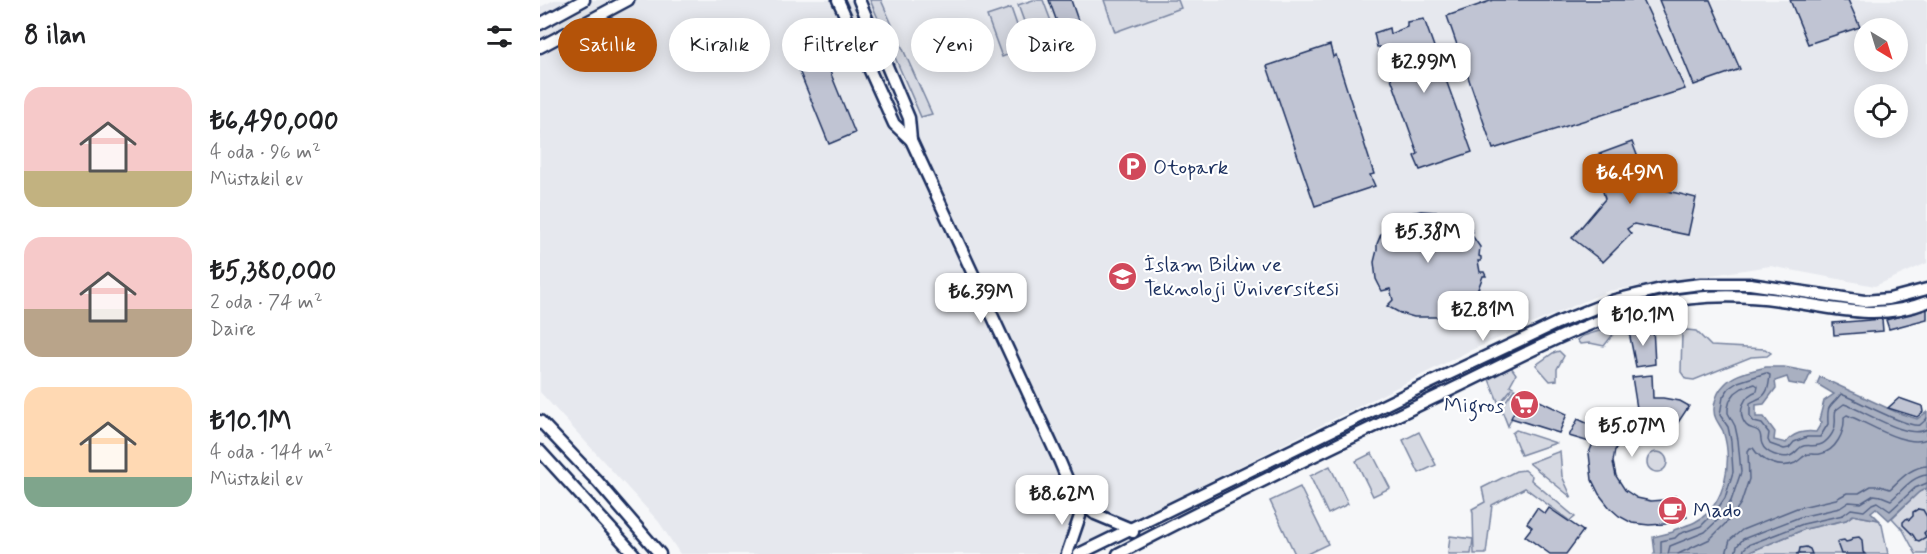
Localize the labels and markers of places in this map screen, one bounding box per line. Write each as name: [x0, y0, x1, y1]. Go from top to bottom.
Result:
pin: ₺2.99M: [1375, 43, 1473, 94]
parking icon: Otopark: [1116, 151, 1148, 183]
place label: Otopark: [1153, 154, 1229, 182]
pin: ₺6.49M: [1581, 154, 1679, 205]
pin: ₺5.38M: [1379, 213, 1477, 264]
place label: İslam Bilim ve Teknoloji Üniversitesi: [1144, 251, 1339, 303]
school or university icon: İslam Bilim ve Teknoloji Üniversitesi: [1107, 260, 1139, 292]
pin: ₺6.39M: [932, 273, 1030, 324]
pin: ₺2.81M: [1434, 291, 1532, 342]
pin: ₺10.1M: [1594, 296, 1692, 347]
supermarket icon: Migros: [1509, 389, 1541, 421]
place label: Migros: [1444, 392, 1504, 422]
pin: ₺5.07M: [1583, 407, 1681, 458]
pin: ₺8.62M: [1013, 475, 1111, 526]
cafe icon: Mado: [1656, 494, 1688, 526]
place label: Mado: [1693, 497, 1741, 525]

